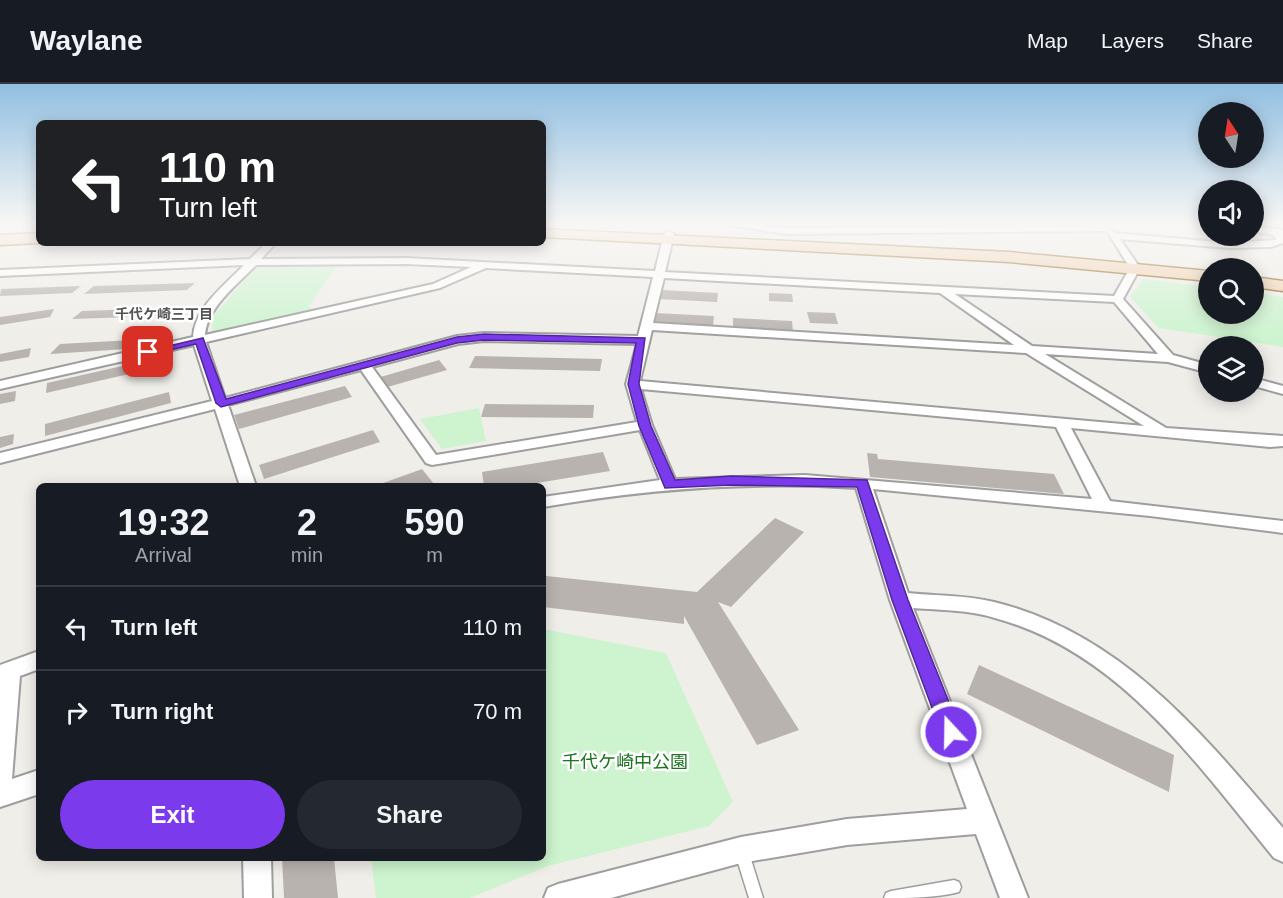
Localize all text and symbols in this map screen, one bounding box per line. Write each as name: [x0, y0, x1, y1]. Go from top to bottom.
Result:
text: Waylane: [30, 25, 143, 56]
text: Map: [1027, 29, 1068, 52]
text: Layers: [1101, 29, 1164, 52]
text: Share: [1197, 29, 1253, 52]
north arrow: [1198, 102, 1264, 168]
map controls: [1198, 102, 1264, 402]
icon: left: [60, 144, 138, 222]
text: 110 m: [159, 144, 276, 191]
button: sound: [1198, 180, 1264, 246]
text: Turn left: [159, 193, 257, 223]
button: search: [1198, 258, 1264, 324]
district label: 千代ケ崎三丁目: [115, 306, 213, 322]
pin: [122, 326, 173, 377]
icon: arrive: [131, 335, 164, 368]
button: layers: [1198, 336, 1264, 402]
text: 19:32: [117, 502, 209, 543]
text: 2: [297, 502, 317, 543]
text: 590: [404, 502, 465, 543]
text: Arrival: [135, 544, 192, 566]
text: min: [291, 544, 323, 566]
text: m: [426, 544, 443, 566]
icon: left: [60, 612, 93, 645]
text: Turn left: [111, 615, 197, 640]
text: 110 m: [462, 615, 522, 640]
icon: right: [60, 696, 93, 729]
text: Turn right: [111, 699, 213, 724]
text: 70 m: [473, 699, 522, 724]
position arrow: [919, 700, 983, 764]
park label: 千代ケ崎中公園: [562, 752, 688, 772]
button: Exit: [60, 780, 285, 849]
button: Share: [297, 780, 522, 849]

